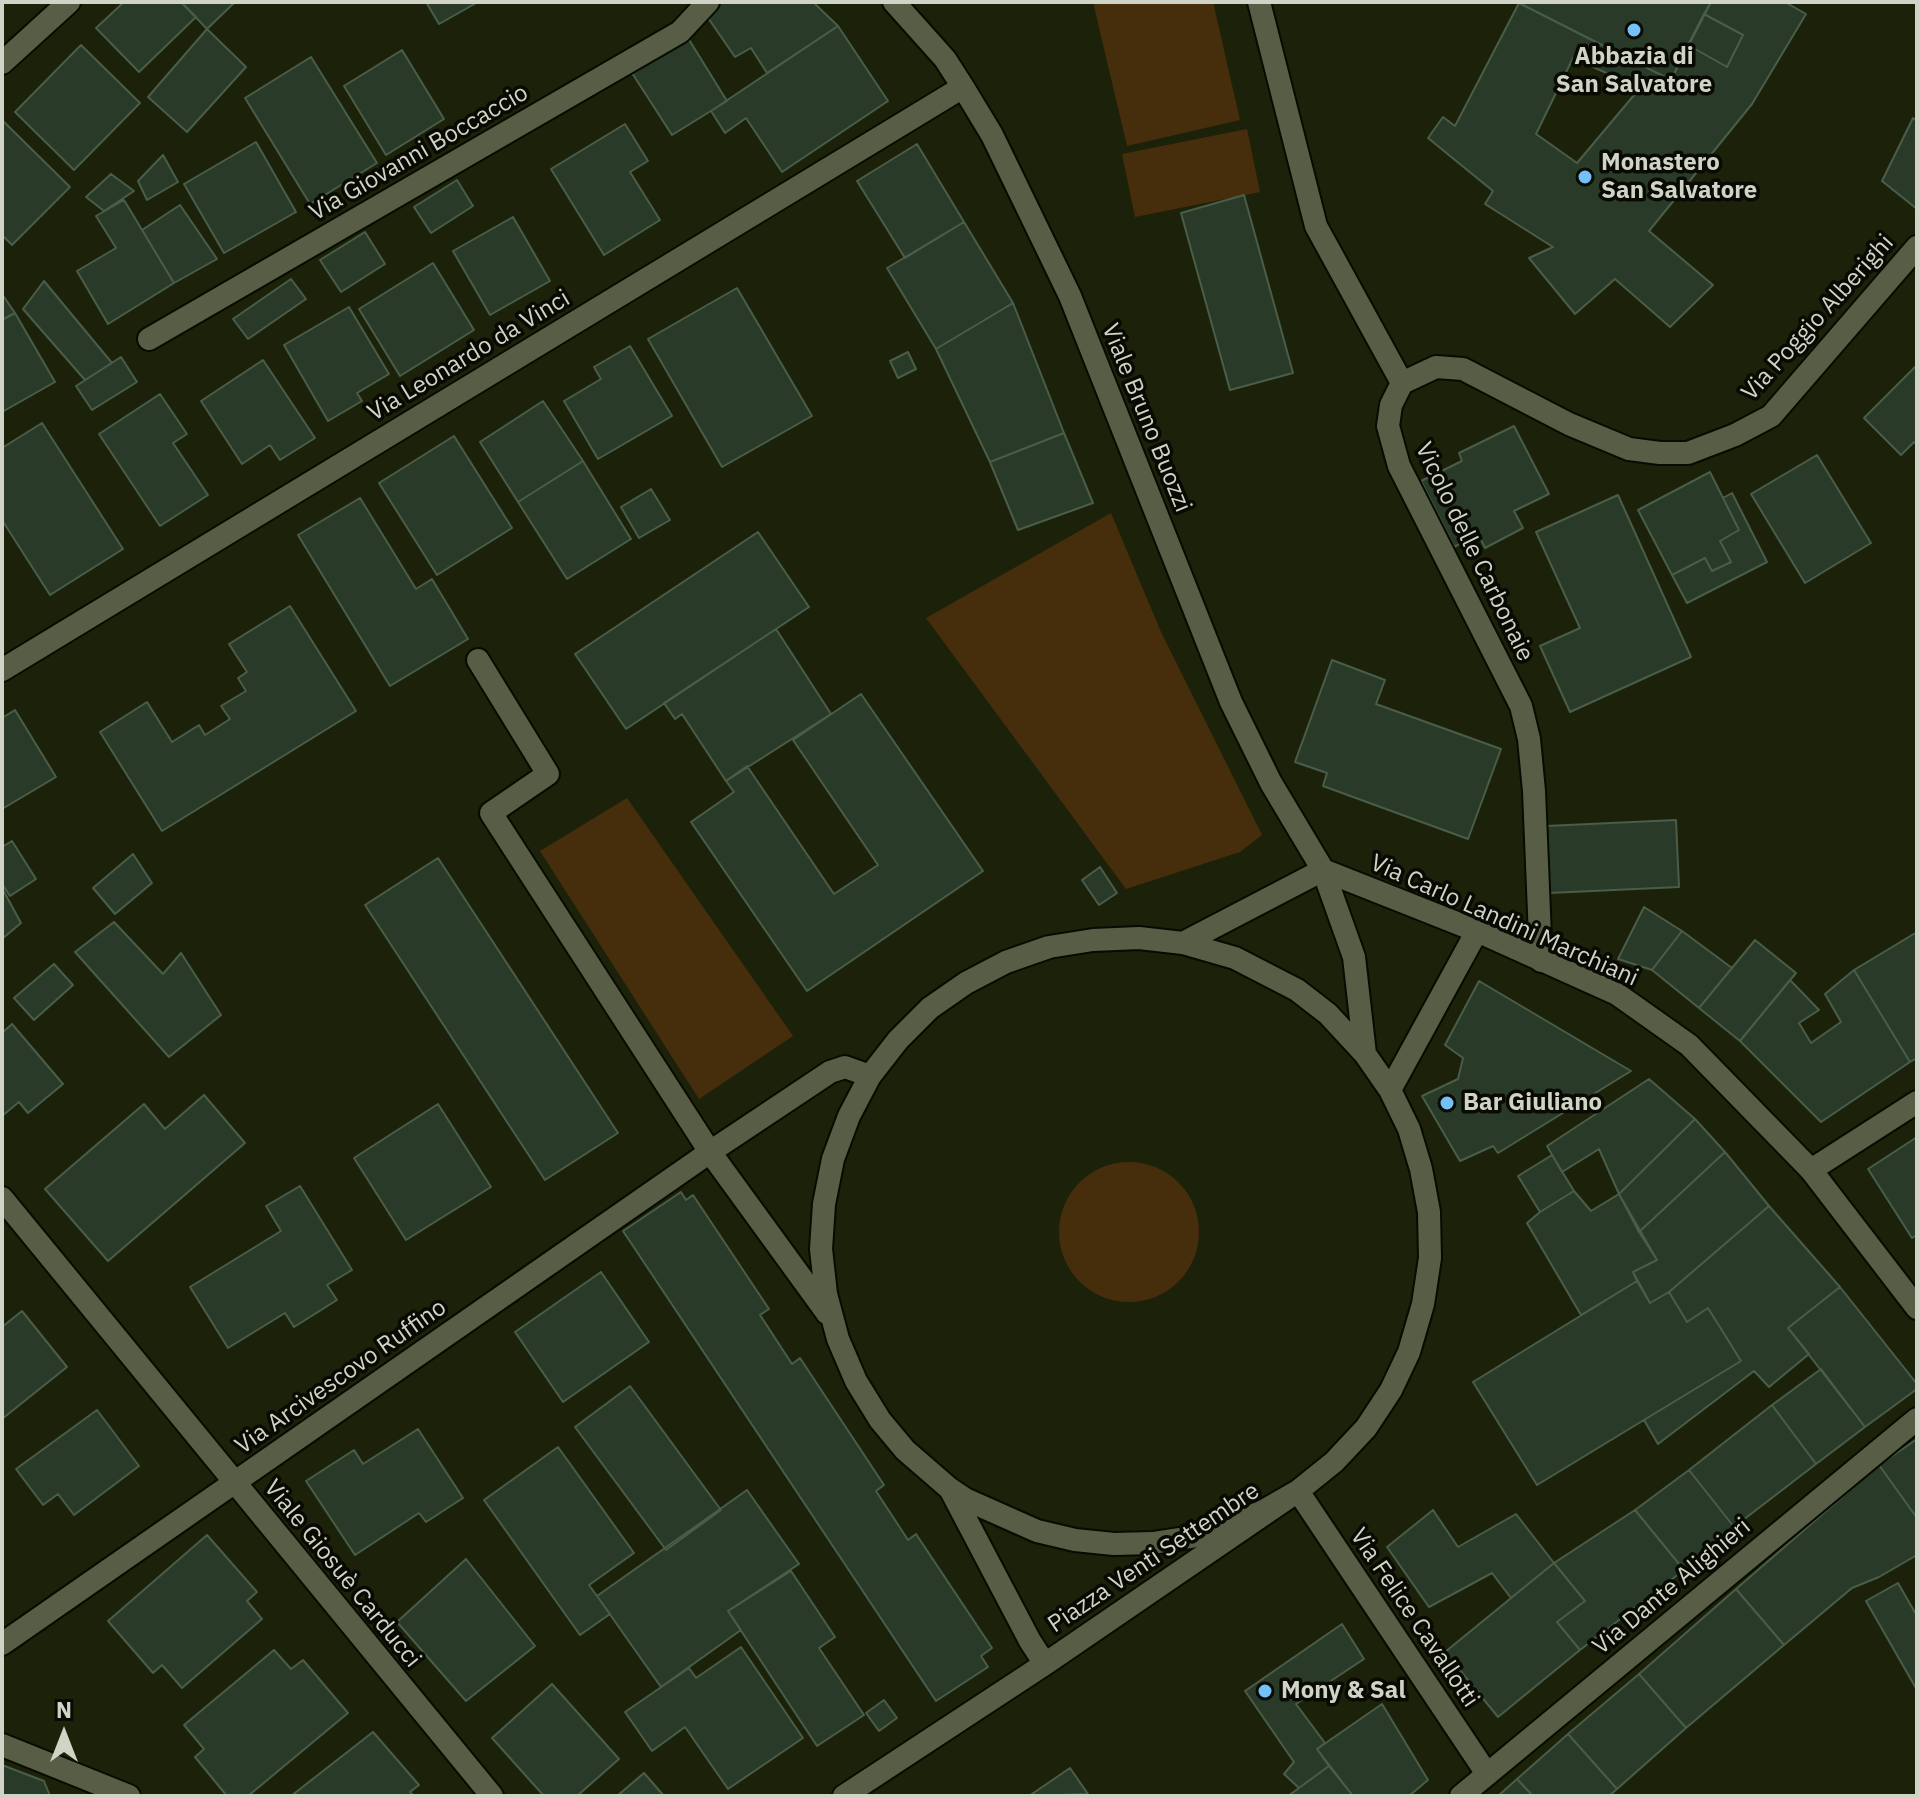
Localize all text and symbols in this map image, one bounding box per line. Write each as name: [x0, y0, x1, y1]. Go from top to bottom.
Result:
marker: Abbazia di San Salvatore: [1625, 21, 1643, 39]
place label: Abbazia di San Salvatore: [1556, 43, 1712, 99]
street label: Via Giovanni Boccaccio: [305, 79, 533, 227]
place label: Monastero San Salvatore: [1601, 149, 1757, 205]
marker: Monastero San Salvatore: [1576, 168, 1594, 186]
street label: Via Poggio Alberighi: [1736, 229, 1900, 407]
street label: Via Leonardo da Vinci: [363, 284, 575, 428]
street label: Viale Bruno Buozzi: [1095, 320, 1197, 516]
street label: Vicolo delle Carbonaie: [1408, 438, 1540, 666]
street label: Via Carlo Landini Marchiani: [1366, 849, 1642, 993]
place label: Bar Giuliano: [1463, 1089, 1602, 1117]
marker: Bar Giuliano: [1438, 1094, 1456, 1112]
street label: Via Arcivescovo Ruffino: [230, 1293, 452, 1461]
street label: Viale Giosuè Carducci: [257, 1474, 427, 1674]
street label: Piazza Venti Settembre: [1043, 1477, 1265, 1639]
street label: Via Dante Alighieri: [1587, 1513, 1757, 1661]
street label: Via Felice Cavallotti: [1344, 1523, 1484, 1713]
place label: Mony & Sal: [1281, 1677, 1406, 1705]
marker: Mony & Sal: [1256, 1682, 1274, 1700]
north arrow: [24, 1694, 104, 1774]
text: N: [56, 1695, 72, 1724]

